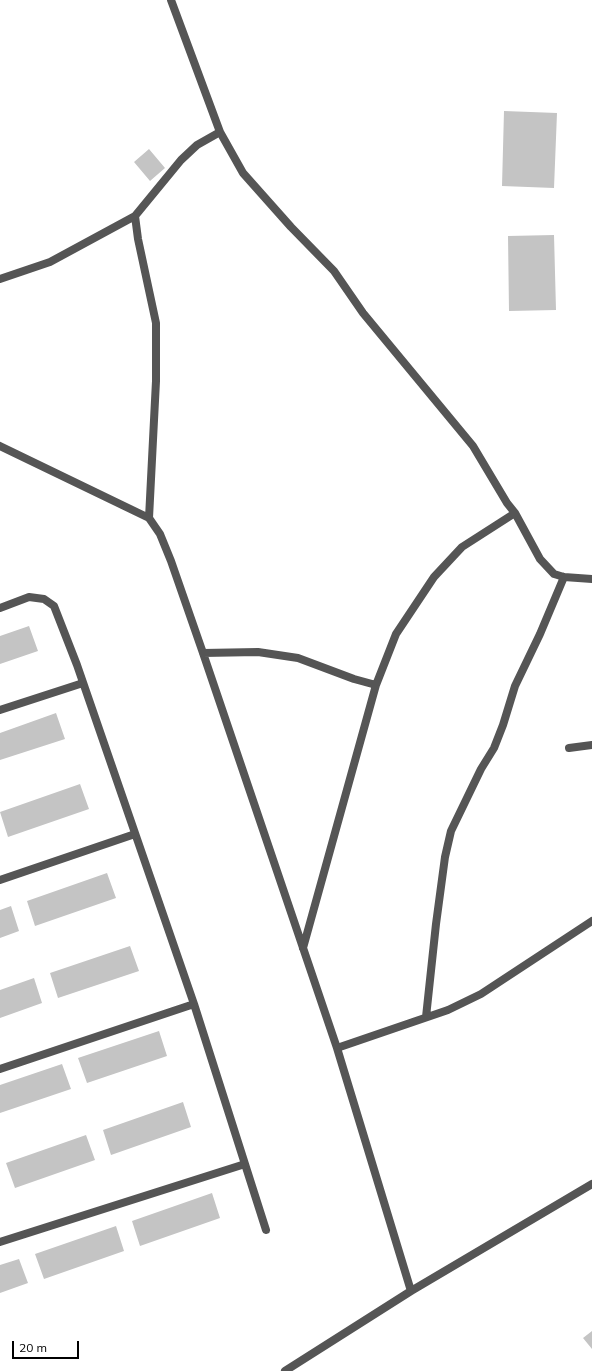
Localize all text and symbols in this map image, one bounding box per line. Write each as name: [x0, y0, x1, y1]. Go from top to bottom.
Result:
scale bar: [14, 1333, 81, 1359]
text: 20 m: [19, 1340, 47, 1355]

